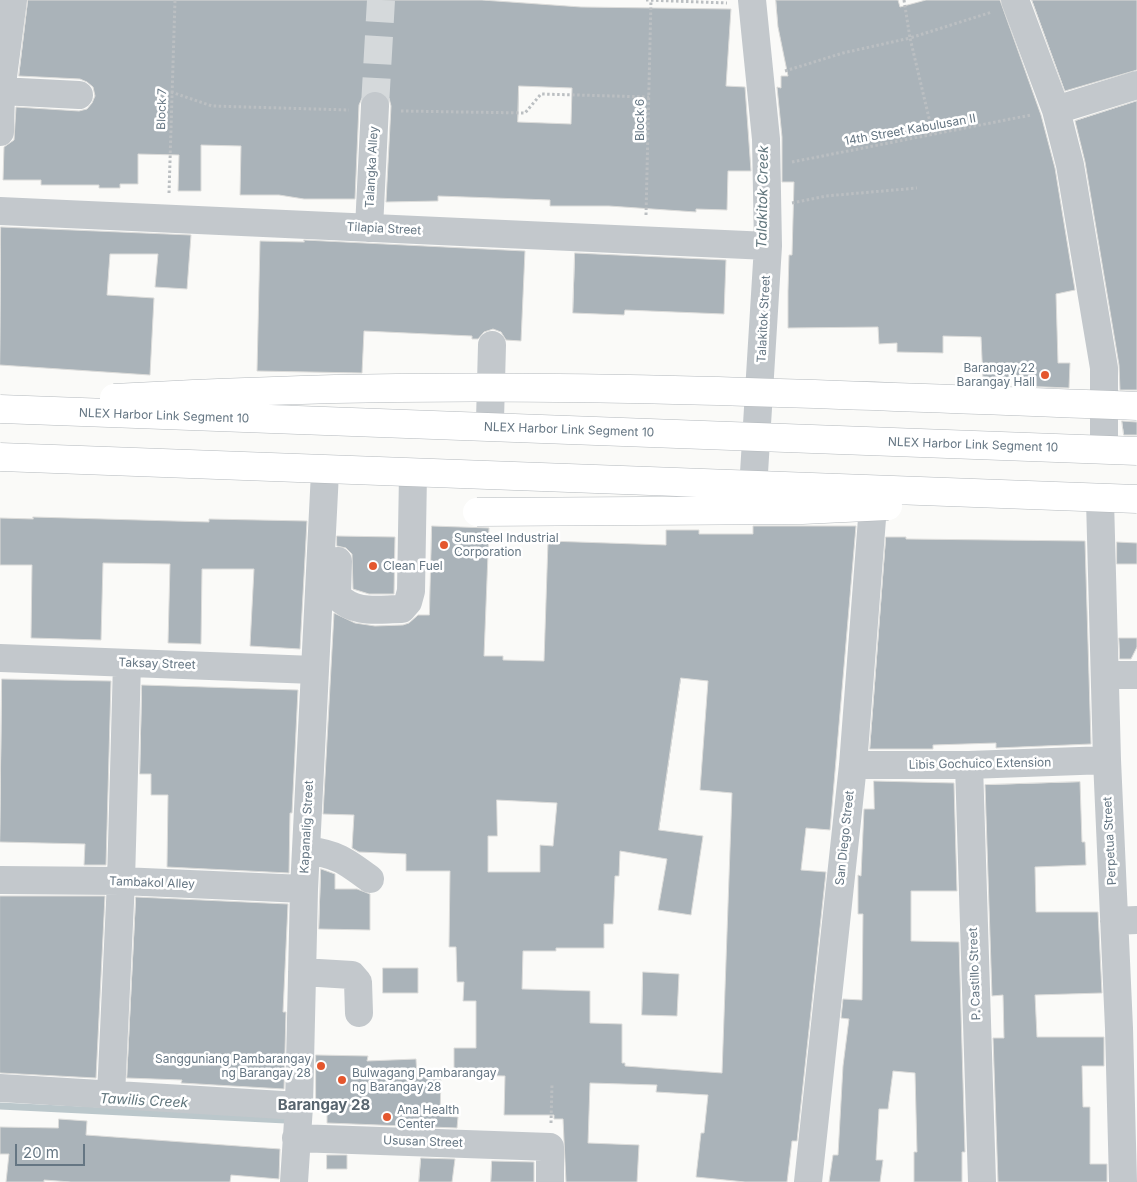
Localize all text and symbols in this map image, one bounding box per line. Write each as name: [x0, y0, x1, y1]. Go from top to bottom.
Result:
street label: Block 7: [154, 88, 170, 130]
street label: Block 6: [633, 99, 647, 141]
street label: 14th Street Kabulusan II: [843, 111, 977, 149]
street label: Talangka Alley: [363, 126, 381, 208]
water label: Talakitok Creek: [754, 145, 772, 249]
street label: Tilapia Street: [346, 220, 422, 238]
street label: Talakitok Street: [755, 275, 773, 363]
place label: Barangay 22 Barangay Hall: [957, 361, 1035, 389]
marker: Barangay 22 Barangay Hall: [1039, 369, 1051, 381]
street label: NLEX Harbor Link Segment 10: [79, 406, 249, 426]
street label: NLEX Harbor Link Segment 10: [484, 420, 654, 440]
street label: NLEX Harbor Link Segment 10: [888, 435, 1058, 455]
place label: Sunsteel Industrial Corporation: [454, 531, 559, 559]
marker: Sunsteel Industrial Corporation: [438, 539, 450, 551]
place label: Clean Fuel: [383, 559, 443, 573]
marker: Clean Fuel: [367, 560, 379, 572]
street label: Taksay Street: [118, 655, 196, 673]
street label: Libis Gochuico Extension: [909, 756, 1051, 772]
street label: Kapanalig Street: [297, 780, 317, 874]
street label: San Diego Street: [833, 790, 857, 886]
street label: Perpetua Street: [1100, 796, 1120, 886]
street label: Tambakol Alley: [109, 874, 195, 892]
street label: P. Castillo Street: [966, 927, 984, 1021]
place label: Sangguniang Pambarangay ng Barangay 28: [155, 1052, 311, 1080]
marker: Sangguniang Pambarangay ng Barangay 28: [315, 1060, 327, 1072]
place label: Bulwagang Pambarangay ng Barangay 28: [352, 1066, 496, 1094]
marker: Bulwagang Pambarangay ng Barangay 28: [336, 1074, 348, 1086]
water label: Tawilis Creek: [99, 1090, 189, 1112]
district label: Barangay 28: [278, 1096, 370, 1114]
place label: Ana Health Center: [397, 1103, 459, 1131]
marker: Ana Health Center: [381, 1111, 393, 1123]
street label: Ususan Street: [383, 1133, 463, 1151]
scale bar: [18, 1134, 88, 1166]
text: 20 m: [23, 1143, 59, 1162]

